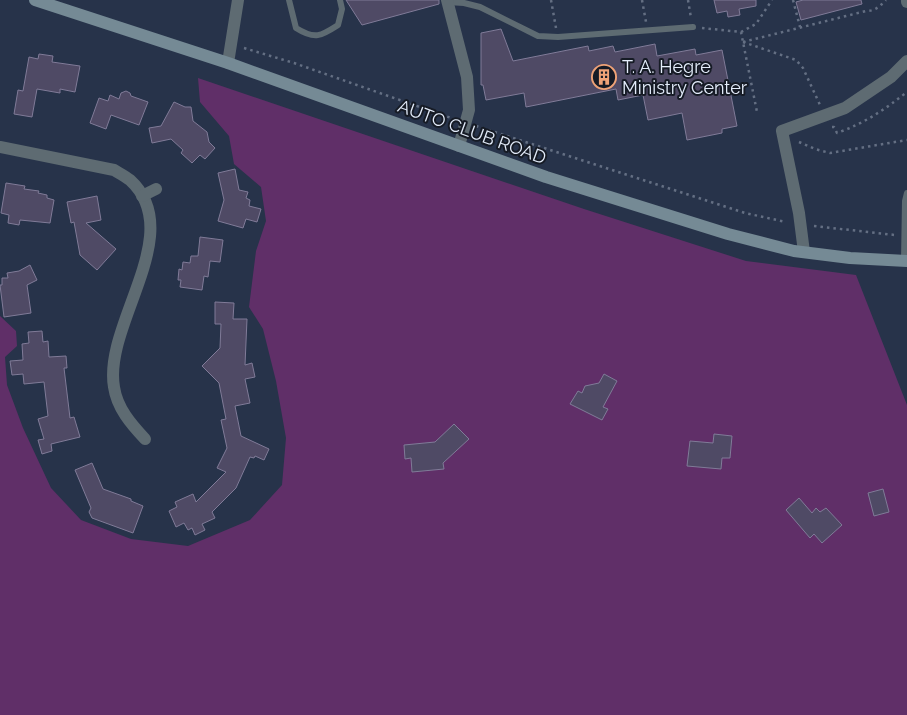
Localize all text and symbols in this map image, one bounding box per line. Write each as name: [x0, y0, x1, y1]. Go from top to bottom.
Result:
place label: T. A. Hegre Ministry Center: [622, 56, 748, 98]
building icon: T. A. Hegre Ministry Center: [591, 64, 617, 90]
street label: AUTO CLUB ROAD: [395, 95, 549, 168]

